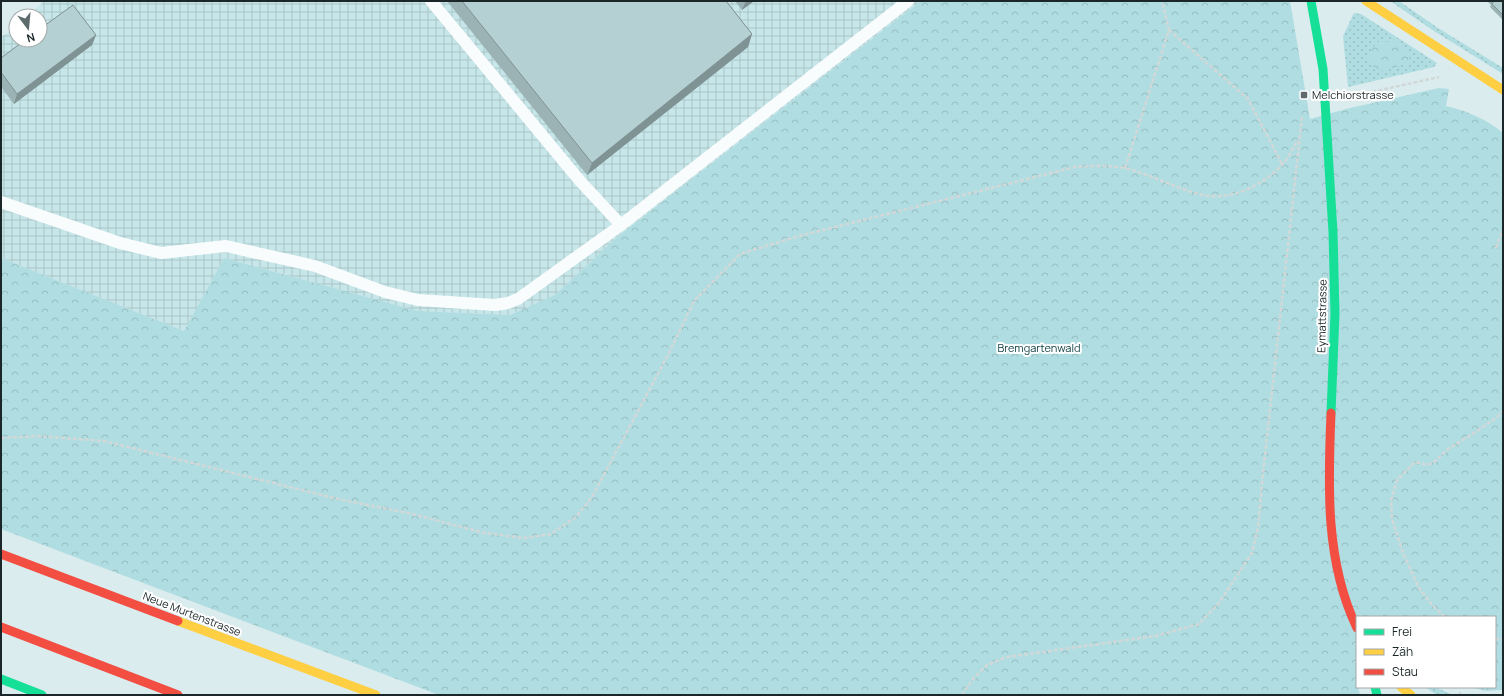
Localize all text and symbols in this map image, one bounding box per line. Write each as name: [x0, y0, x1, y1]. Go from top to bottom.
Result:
north arrow: [8, 8, 48, 48]
text: N: [25, 30, 37, 46]
place label: Melchiorstrasse: [1312, 87, 1394, 102]
marker: Melchiorstrasse: [1299, 90, 1309, 100]
street label: Eymattstrasse: [1313, 278, 1330, 353]
park label: Bremgartenwald: [997, 340, 1081, 355]
street label: Neue Murtenstrasse: [141, 588, 244, 639]
legend: [1356, 616, 1496, 688]
text: Frei: [1392, 623, 1412, 640]
text: Zäh: [1392, 643, 1413, 660]
text: Stau: [1392, 663, 1418, 680]

